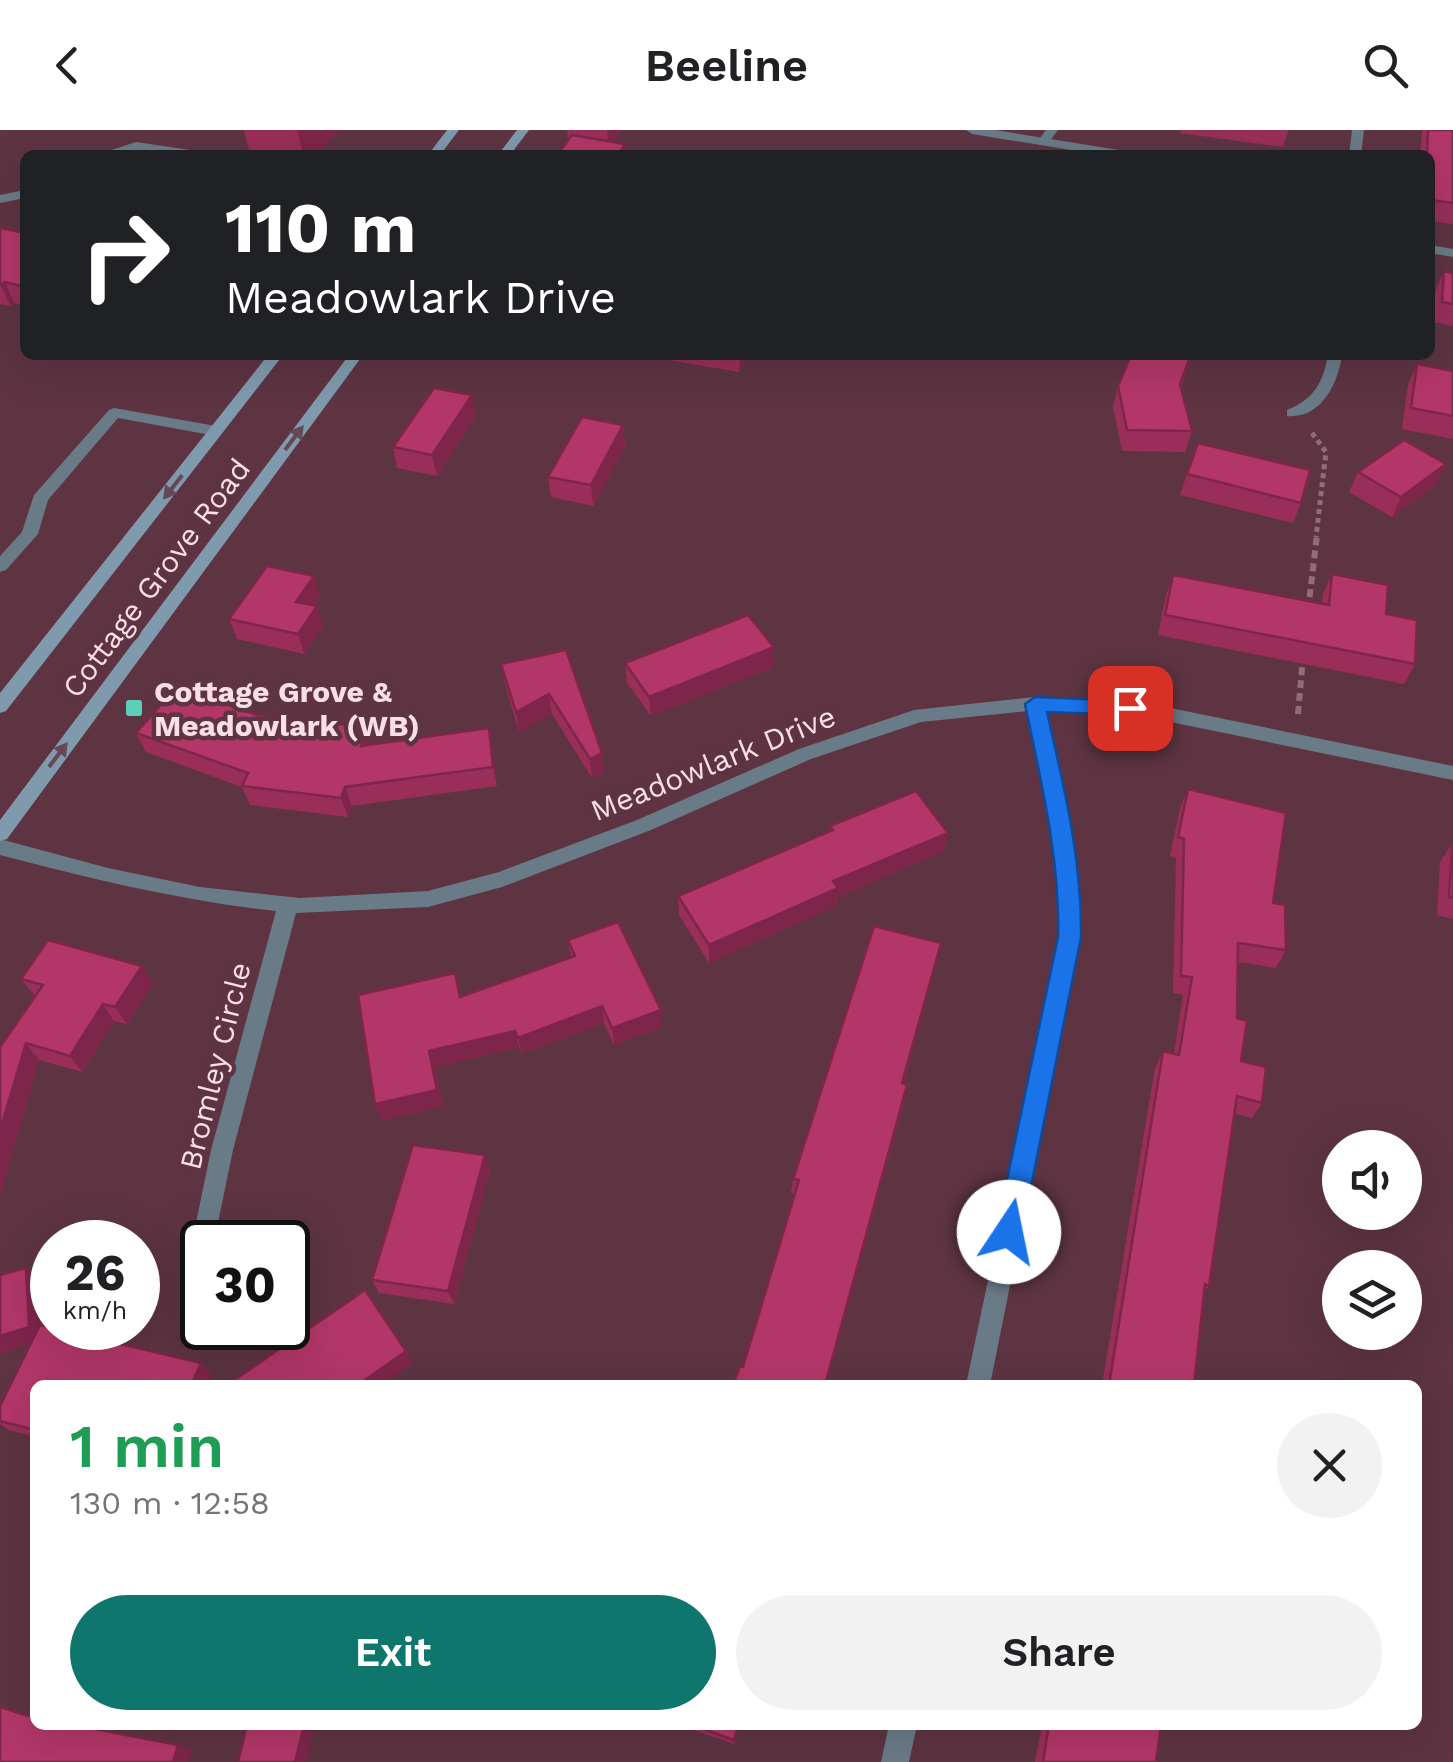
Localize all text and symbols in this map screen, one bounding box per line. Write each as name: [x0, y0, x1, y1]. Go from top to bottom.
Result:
icon: back: [40, 38, 95, 93]
icon: search: [1358, 38, 1413, 93]
text: Beeline: [645, 39, 808, 92]
text: 110 m: [225, 187, 416, 269]
icon: right: [60, 190, 190, 320]
text: Meadowlark Drive: [225, 271, 616, 324]
one-way arrow: [283, 425, 303, 451]
street label: Cottage Grove Road: [55, 452, 257, 704]
one-way arrow: [162, 473, 183, 499]
pin: [1088, 666, 1173, 751]
place label: Cottage Grove & Meadowlark (WB): [154, 674, 420, 743]
icon: arrive: [1103, 681, 1158, 736]
marker: Cottage Grove & Meadowlark (WB): [123, 697, 145, 719]
street label: Meadowlark Drive: [586, 698, 840, 828]
one-way arrow: [48, 742, 68, 768]
street label: Bromley Circle: [172, 959, 258, 1173]
map controls: [1322, 1130, 1422, 1350]
button: sound: [1322, 1130, 1422, 1230]
position arrow: [957, 1180, 1061, 1284]
speed limit sign: 30: [180, 1220, 310, 1350]
text: 26: [65, 1243, 125, 1302]
button: layers: [1322, 1250, 1422, 1350]
text: km/h: [63, 1296, 127, 1325]
text: 1 min: [70, 1411, 224, 1482]
button: close: [1277, 1413, 1382, 1518]
text: 130 m · 12:58: [70, 1484, 270, 1522]
button: Exit: [70, 1595, 716, 1710]
button: Share: [736, 1595, 1382, 1710]

